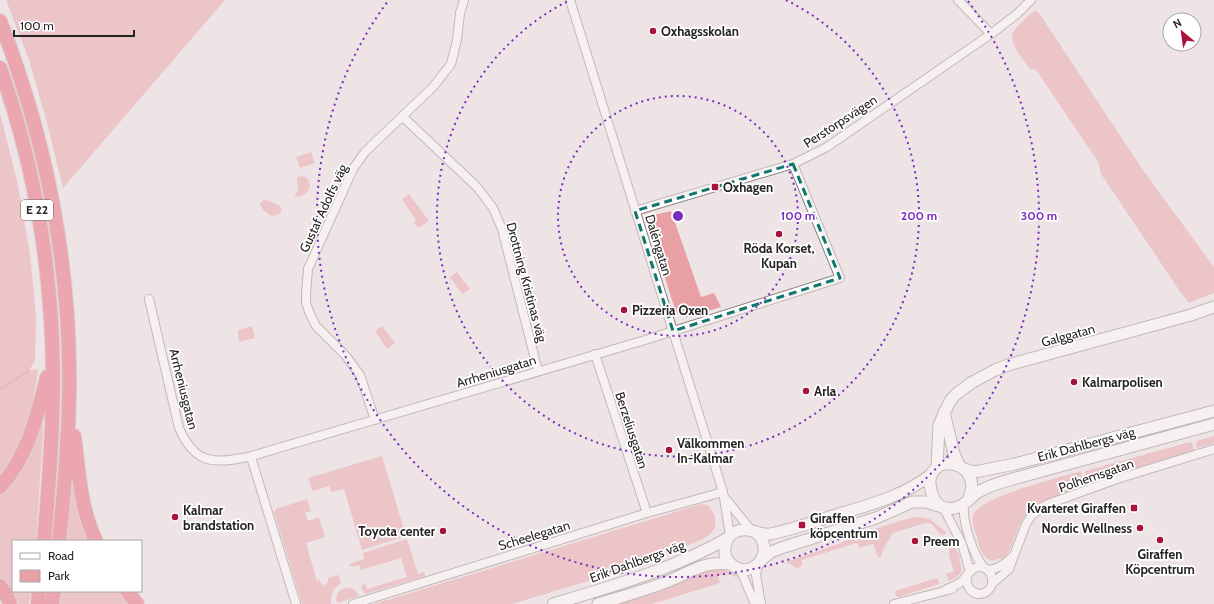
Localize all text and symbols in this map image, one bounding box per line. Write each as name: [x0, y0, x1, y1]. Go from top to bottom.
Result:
scale bar: [14, 12, 134, 38]
north arrow: [1162, 12, 1202, 52]
text: N: [1170, 15, 1184, 31]
text: 100 m: [20, 18, 54, 33]
place label: Oxhagsskolan: [661, 23, 739, 39]
marker: Oxhagsskolan: [648, 26, 658, 36]
street label: Perstorpsvägen: [800, 91, 880, 151]
street label: Gustaf Adolfs väg: [296, 161, 351, 255]
place label: Oxhagen: [723, 179, 773, 195]
marker: Oxhagen: [710, 182, 720, 192]
road number: E 22: [21, 200, 53, 220]
text: 100 m: [781, 208, 815, 223]
text: 200 m: [901, 208, 937, 223]
text: 300 m: [1021, 208, 1057, 223]
centre of rings: [671, 209, 685, 223]
street label: Daléngatan: [642, 213, 676, 277]
street label: Drottning Kristinas väg: [503, 220, 551, 344]
marker: Röda Korset, Kupan: [774, 229, 784, 239]
place label: Röda Korset, Kupan: [743, 240, 815, 271]
place label: Pizzeria Oxen: [632, 302, 708, 318]
marker: Pizzeria Oxen: [619, 305, 629, 315]
street label: Galggatan: [1039, 320, 1097, 350]
street label: Arrheniusgatan: [166, 347, 202, 431]
street label: Arrheniusgatan: [454, 351, 538, 391]
place label: Kalmarpolisen: [1082, 374, 1163, 390]
marker: Kalmarpolisen: [1069, 377, 1079, 387]
place label: Arla: [814, 383, 837, 399]
marker: Arla: [801, 386, 811, 396]
street label: Berzeliusgatan: [612, 390, 652, 470]
street label: Erik Dahlbergs väg: [1036, 423, 1137, 465]
place label: Välkommen In-Kalmar: [677, 435, 744, 466]
marker: Välkommen In-Kalmar: [664, 445, 674, 455]
street label: Polhemsgatan: [1056, 455, 1136, 495]
place label: Kvarteret Giraffen: [1027, 500, 1126, 516]
place label: Kalmar brandstation: [183, 502, 254, 533]
marker: Kvarteret Giraffen: [1129, 503, 1139, 513]
place label: Giraffen köpcentrum: [810, 510, 878, 541]
marker: Kalmar brandstation: [170, 512, 180, 522]
street label: Scheelegatan: [496, 517, 572, 553]
marker: Giraffen köpcentrum: [797, 520, 807, 530]
place label: Nordic Wellness: [1042, 520, 1132, 536]
place label: Toyota center: [358, 523, 436, 539]
marker: Nordic Wellness: [1135, 523, 1145, 533]
marker: Toyota center: [438, 526, 448, 536]
place label: Preem: [923, 533, 960, 549]
marker: Giraffen Köpcentrum: [1155, 535, 1165, 545]
street label: Erik Dahlbergs väg: [587, 536, 687, 586]
marker: Preem: [910, 536, 920, 546]
legend: [12, 540, 142, 592]
place label: Giraffen Köpcentrum: [1125, 546, 1195, 577]
text: Road: [48, 548, 74, 563]
text: Park: [48, 568, 70, 583]

